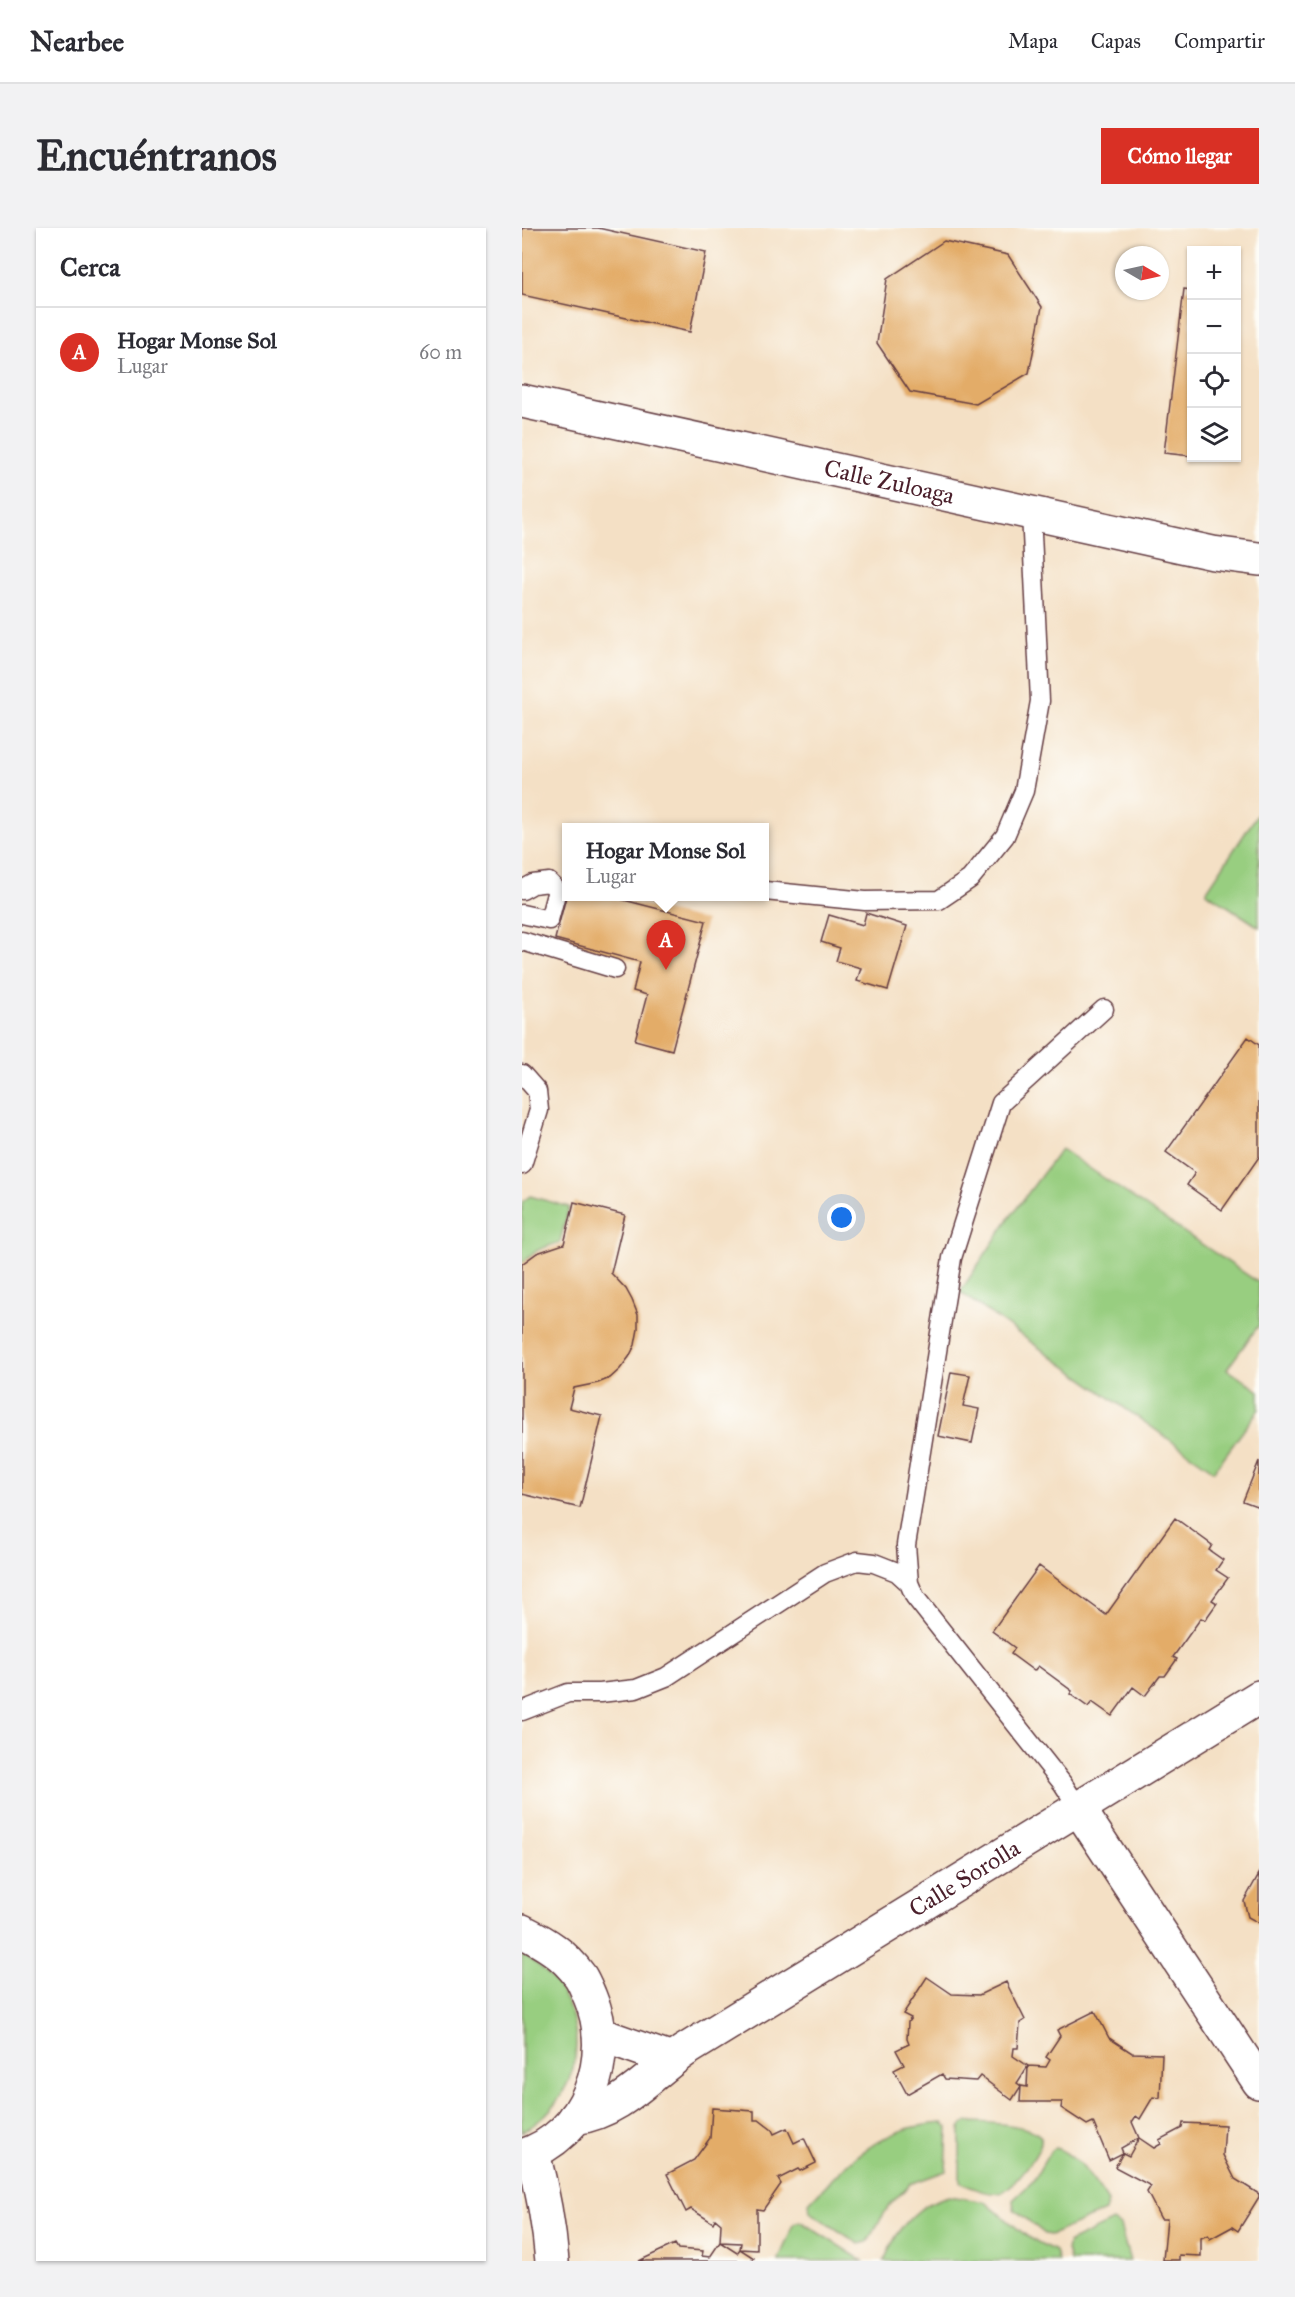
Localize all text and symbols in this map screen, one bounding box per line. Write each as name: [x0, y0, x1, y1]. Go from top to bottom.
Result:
text: Nearbee: [30, 24, 124, 59]
text: Mapa: [1008, 28, 1058, 54]
text: Capas: [1091, 28, 1141, 54]
text: Compartir: [1174, 28, 1265, 54]
button: Cómo llegar: [1101, 128, 1259, 184]
text: Encuéntranos: [36, 130, 277, 182]
north arrow: [1115, 246, 1169, 300]
map controls: [1187, 246, 1241, 462]
button: +: [1187, 246, 1241, 300]
text: Cerca: [60, 251, 120, 283]
button: −: [1187, 300, 1241, 354]
text: Hogar Monse Sol: [117, 327, 277, 354]
text: A: [73, 340, 86, 364]
text: 60 m: [419, 340, 462, 364]
text: Lugar: [117, 354, 168, 378]
button: locate: [1187, 354, 1241, 408]
button: layers: [1187, 408, 1241, 462]
street label: Calle Zuloaga: [821, 453, 958, 511]
popup: [562, 823, 769, 901]
text: Hogar Monse Sol: [586, 837, 745, 864]
text: Lugar: [586, 864, 636, 888]
pin: A: [646, 920, 686, 970]
your location: [827, 1203, 856, 1232]
street label: Calle Sorolla: [904, 1832, 1026, 1924]

